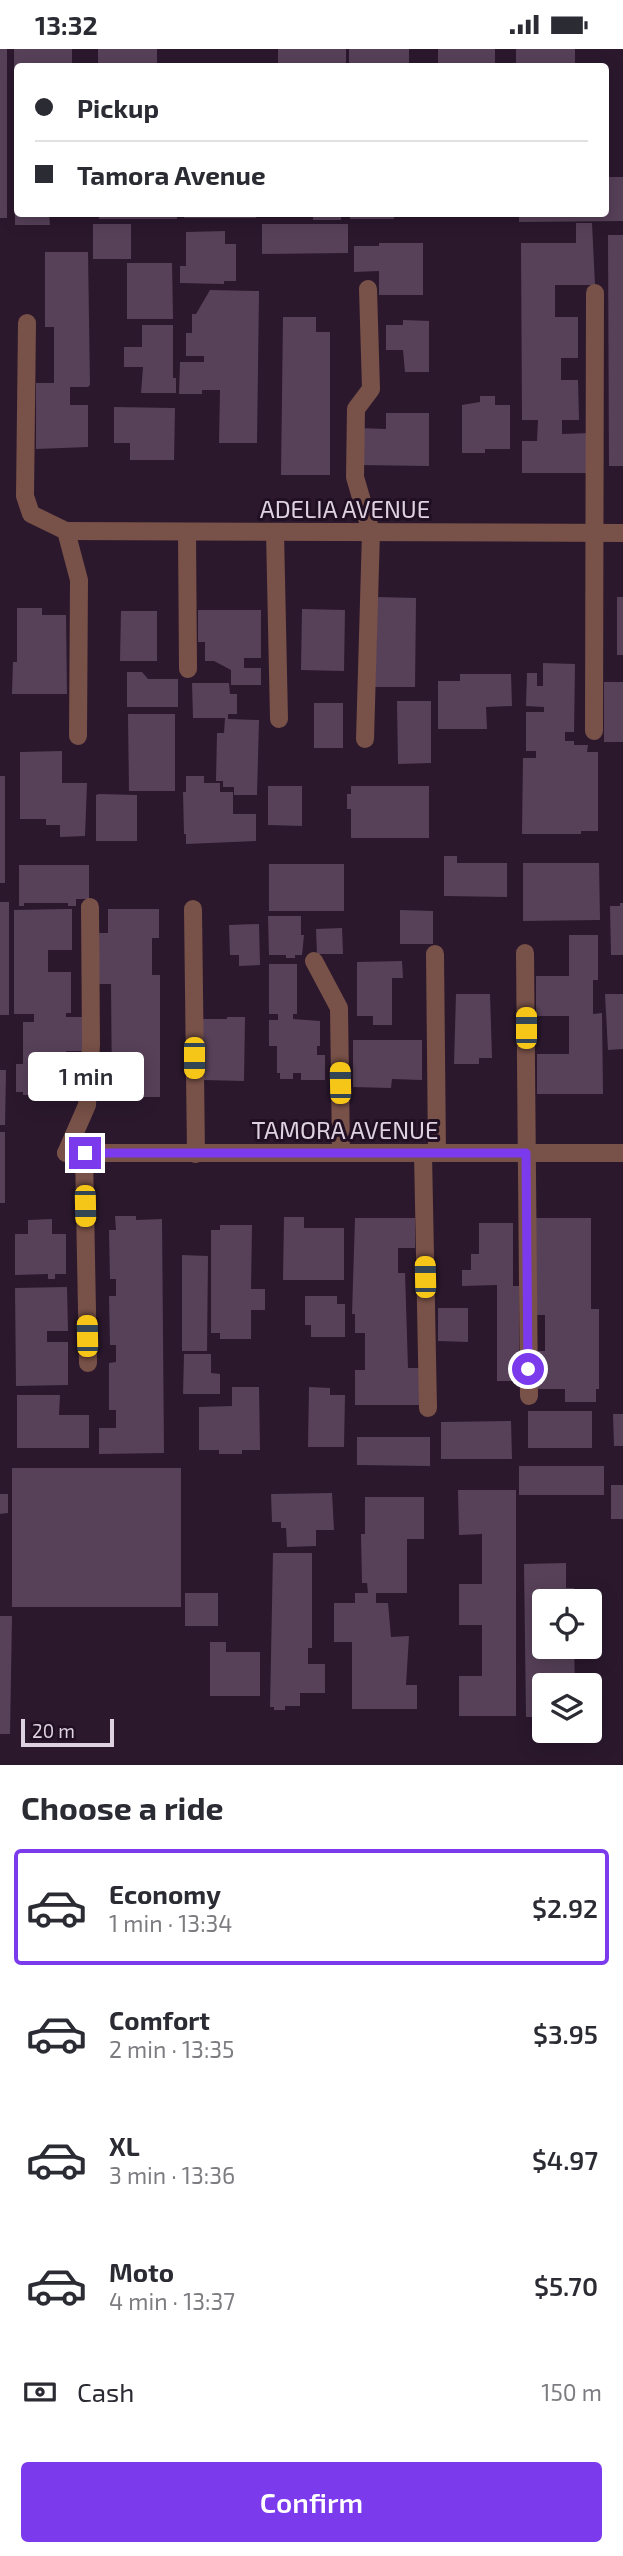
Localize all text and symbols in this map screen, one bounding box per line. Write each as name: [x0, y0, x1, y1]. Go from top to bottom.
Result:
text: 13:32: [35, 9, 98, 40]
text: Pickup: [77, 92, 159, 123]
text: Tamora Avenue: [77, 159, 266, 190]
street label: ADELIA AVENUE: [260, 494, 430, 523]
car: [516, 1007, 537, 1049]
car: [184, 1037, 205, 1079]
callout: 1 min: [27, 1051, 143, 1101]
text: 1 min: [59, 1062, 113, 1090]
car: [330, 1062, 351, 1104]
street label: TAMORA AVENUE: [251, 1115, 439, 1144]
route end: [69, 1137, 101, 1169]
car: [75, 1185, 96, 1227]
car: [415, 1256, 436, 1298]
car: [77, 1315, 98, 1357]
route start: [512, 1353, 544, 1385]
map controls: [532, 1589, 602, 1743]
button: locate: [532, 1589, 602, 1659]
button: layers: [532, 1673, 602, 1743]
scale bar: [21, 1716, 114, 1748]
text: 20 m: [32, 1719, 75, 1742]
text: Choose a ride: [21, 1788, 224, 1826]
icon: car: [25, 1876, 88, 1939]
text: Economy: [109, 1878, 221, 1909]
text: $2.92: [532, 1892, 598, 1923]
text: 1 min · 13:34: [109, 1909, 233, 1937]
icon: car: [25, 2002, 88, 2065]
text: Comfort: [109, 2004, 210, 2035]
text: $3.95: [533, 2018, 598, 2049]
text: 2 min · 13:35: [109, 2035, 234, 2063]
icon: car: [25, 2128, 88, 2191]
text: XL: [109, 2130, 140, 2161]
text: $4.97: [532, 2144, 598, 2175]
text: 3 min · 13:36: [109, 2161, 235, 2189]
icon: car: [25, 2254, 88, 2317]
text: Moto: [109, 2256, 174, 2287]
text: $5.70: [534, 2270, 598, 2301]
text: 4 min · 13:37: [109, 2287, 235, 2315]
icon: cash: [21, 2373, 59, 2411]
text: Cash: [77, 2376, 134, 2407]
text: 150 m: [541, 2378, 602, 2406]
button: Confirm: [21, 2462, 602, 2542]

